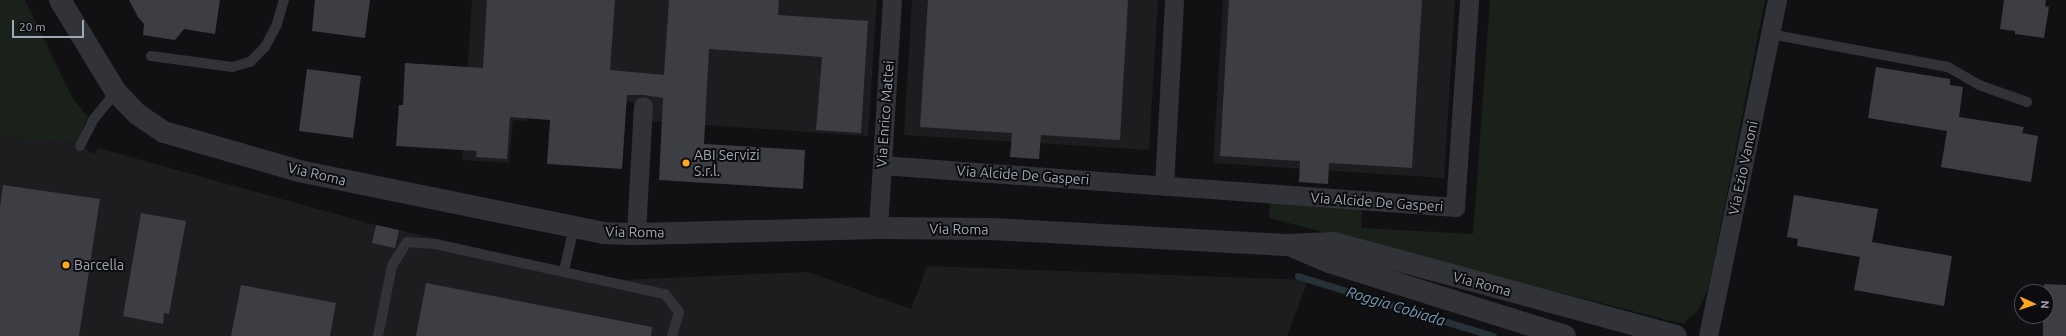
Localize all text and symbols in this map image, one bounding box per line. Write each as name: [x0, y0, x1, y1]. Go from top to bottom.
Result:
scale bar: [14, 12, 86, 38]
text: 20 m: [19, 20, 46, 33]
street label: Via Enrico Mattei: [873, 60, 897, 168]
street label: Via Ezio Vanoni: [1725, 119, 1761, 217]
place label: ABI Servizi S.r.l.: [694, 147, 760, 180]
marker: ABI Servizi S.r.l.: [681, 158, 691, 168]
street label: Via Roma: [286, 159, 348, 189]
street label: Via Alcide De Gasperi: [956, 162, 1090, 188]
street label: Via Alcide De Gasperi: [1310, 189, 1444, 215]
street label: Via Roma: [929, 220, 989, 238]
street label: Via Roma: [605, 223, 665, 241]
place label: Barcella: [74, 257, 124, 273]
marker: Barcella: [61, 260, 71, 270]
street label: Via Roma: [1451, 268, 1513, 300]
water label: Roggia Cobiada: [1344, 282, 1448, 330]
north arrow: [2014, 284, 2054, 324]
text: N: [2039, 300, 2051, 309]

